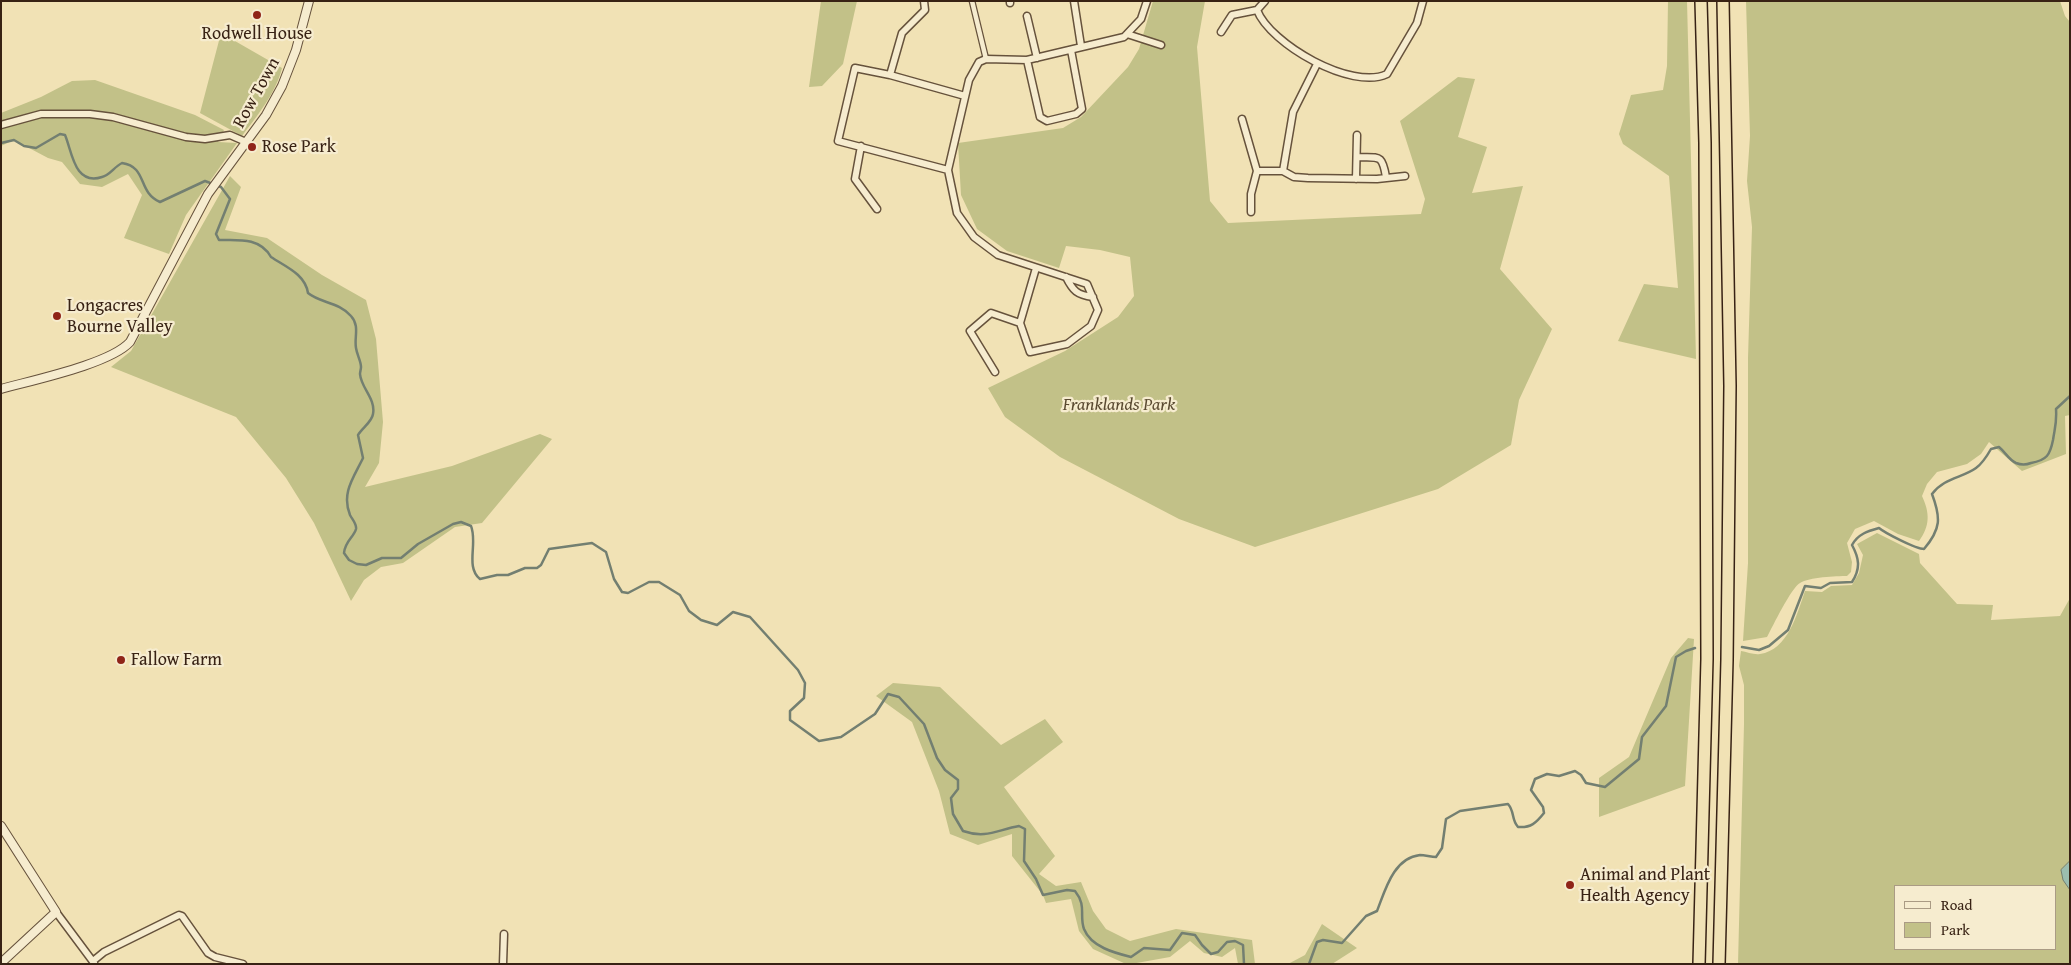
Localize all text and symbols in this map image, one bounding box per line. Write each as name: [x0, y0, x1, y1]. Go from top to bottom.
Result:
marker: Rodwell House: [251, 9, 263, 21]
place label: Rodwell House: [202, 23, 312, 45]
street label: Row Town: [229, 54, 285, 132]
place label: Rose Park: [262, 136, 336, 158]
marker: Rose Park: [246, 141, 258, 153]
place label: Longacres Bourne Valley: [67, 295, 173, 338]
marker: Longacres Bourne Valley: [51, 310, 63, 322]
park label: Franklands Park: [1063, 394, 1175, 416]
place label: Fallow Farm: [131, 649, 222, 671]
marker: Fallow Farm: [115, 654, 127, 666]
place label: Animal and Plant Health Agency: [1580, 864, 1710, 906]
marker: Animal and Plant Health Agency: [1564, 879, 1576, 891]
legend: [1894, 885, 2056, 950]
text: Road: [1941, 894, 1972, 915]
text: Park: [1941, 919, 1970, 940]

